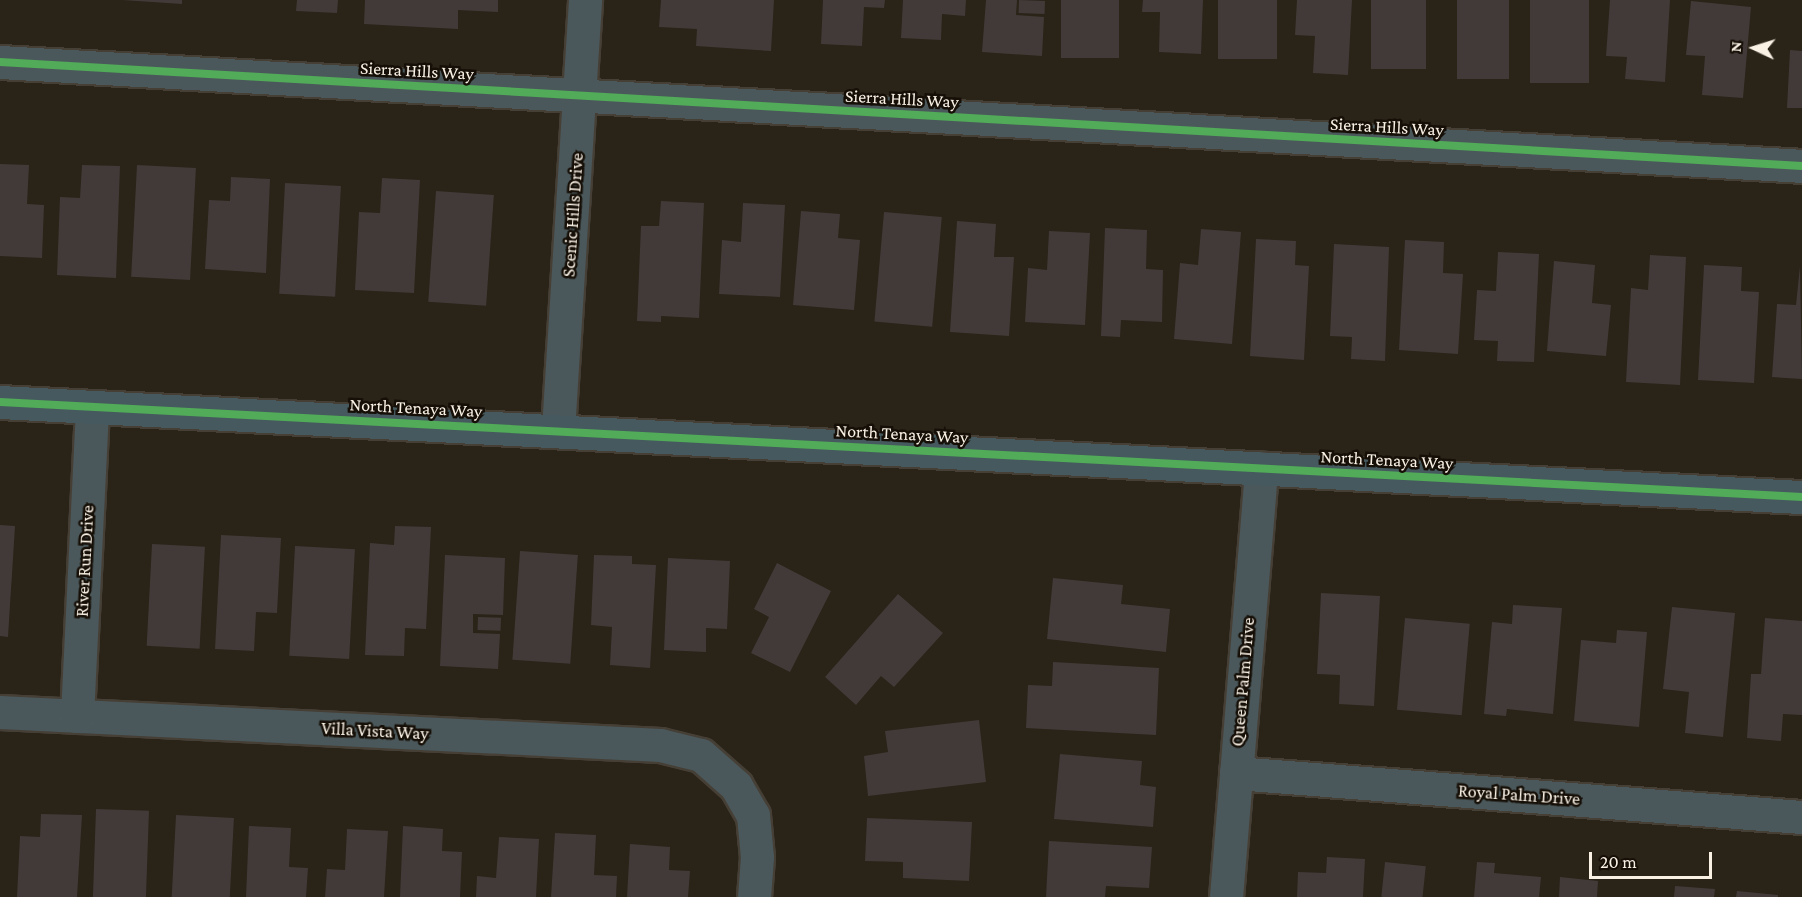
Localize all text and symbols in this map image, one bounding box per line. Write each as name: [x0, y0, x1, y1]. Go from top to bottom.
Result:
north arrow: [1724, 18, 1784, 78]
text: N: [1727, 41, 1744, 53]
street label: Sierra Hills Way: [360, 57, 474, 85]
street label: Sierra Hills Way: [845, 85, 959, 113]
street label: Sierra Hills Way: [1330, 113, 1444, 141]
street label: Scenic Hills Drive: [558, 152, 588, 278]
street label: North Tenaya Way: [349, 394, 483, 422]
street label: North Tenaya Way: [835, 420, 969, 448]
street label: North Tenaya Way: [1320, 446, 1454, 474]
street label: River Run Drive: [71, 505, 99, 617]
street label: Queen Palm Drive: [1227, 617, 1259, 747]
street label: Villa Vista Way: [321, 717, 429, 745]
street label: Royal Palm Drive: [1457, 780, 1581, 810]
scale bar: [1592, 840, 1715, 878]
text: 20 m: [1600, 852, 1637, 872]

